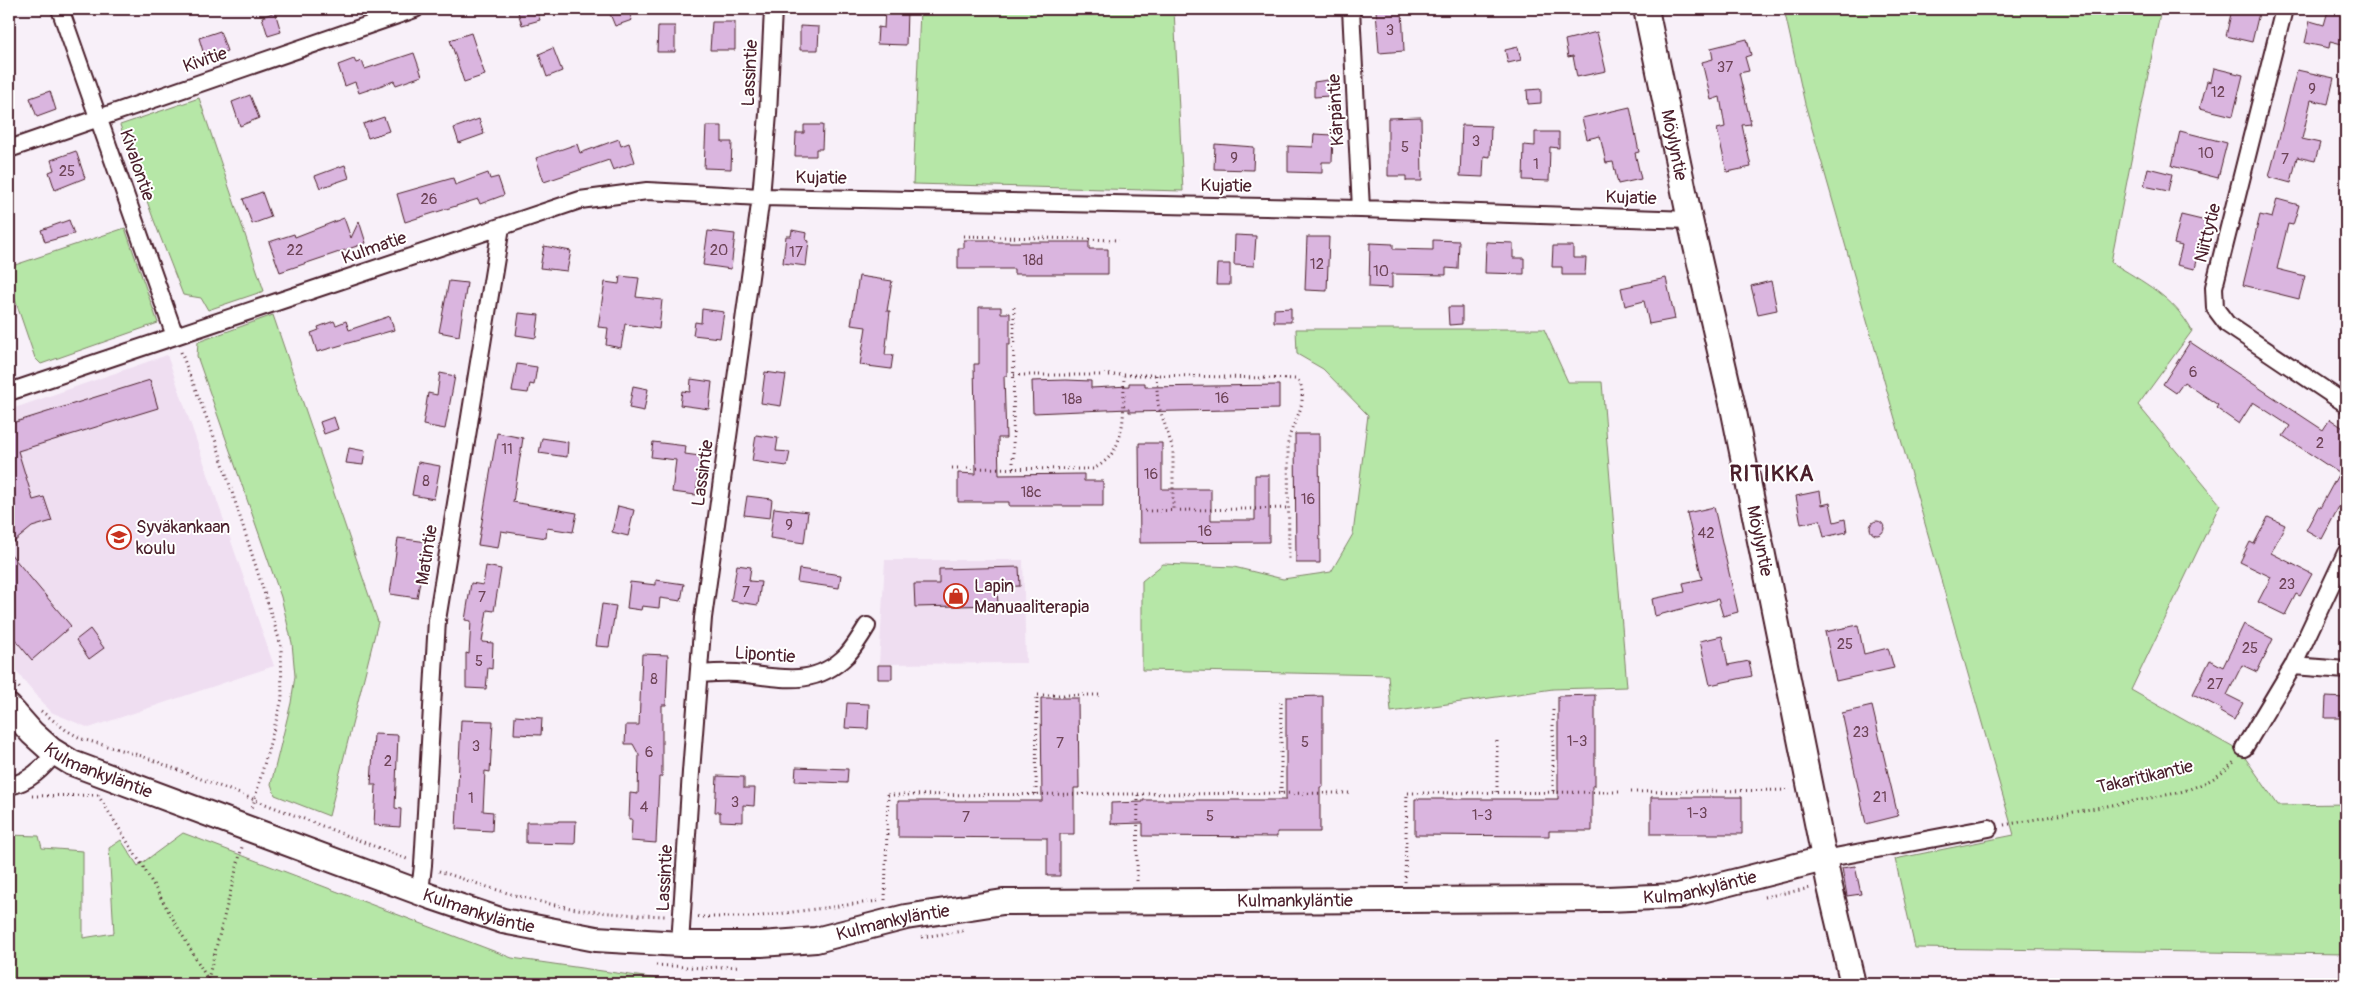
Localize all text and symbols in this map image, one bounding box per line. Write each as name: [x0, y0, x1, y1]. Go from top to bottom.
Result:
house number: 3: [1386, 21, 1394, 40]
street label: Lassintie: [737, 39, 763, 107]
street label: Kivitie: [180, 42, 230, 78]
house number: 37: [1717, 58, 1733, 77]
street label: Kärpäntie: [1323, 73, 1349, 147]
house number: 9: [2308, 80, 2316, 99]
house number: 12: [2211, 83, 2225, 102]
street label: Möylyntie: [1656, 108, 1693, 183]
street label: Kivalontie: [114, 126, 160, 204]
house number: 3: [1472, 132, 1480, 151]
house number: 5: [1401, 138, 1409, 157]
house number: 10: [2198, 144, 2214, 163]
house number: 9: [1230, 149, 1238, 168]
house number: 7: [2281, 150, 2289, 169]
house number: 1: [1533, 155, 1539, 174]
house number: 25: [59, 162, 75, 181]
street label: Kujatie: [795, 166, 847, 190]
street label: Kujatie: [1200, 174, 1252, 198]
street label: Kujatie: [1605, 186, 1657, 210]
house number: 26: [420, 190, 438, 209]
street label: Niittytie: [2190, 201, 2226, 265]
street label: Kulmatie: [338, 226, 410, 270]
house number: 22: [287, 241, 303, 260]
house number: 20: [710, 241, 728, 260]
house number: 17: [789, 243, 803, 262]
house number: 18d: [1023, 251, 1043, 270]
house number: 12: [1310, 255, 1324, 274]
house number: 10: [1373, 262, 1389, 281]
house number: 6: [2189, 363, 2197, 382]
house number: 16: [1215, 389, 1229, 408]
house number: 18a: [1062, 390, 1082, 409]
house number: 2: [2316, 434, 2324, 453]
street label: Lassintie: [687, 438, 719, 508]
house number: 11: [501, 440, 513, 459]
district label: RITIKKA: [1729, 460, 1815, 488]
house number: 16: [1144, 465, 1158, 484]
house number: 8: [422, 472, 430, 491]
house number: 18c: [1020, 483, 1042, 502]
house number: 16: [1301, 490, 1315, 509]
street label: Möylyntie: [1742, 503, 1778, 579]
place label: Syväkankaan koulu: [136, 516, 230, 560]
house number: 9: [785, 516, 793, 535]
house number: 16: [1198, 522, 1212, 541]
street label: Matintie: [411, 523, 443, 587]
school or university icon: Syväkankaan koulu: [106, 524, 132, 550]
house number: 42: [1697, 524, 1715, 543]
place label: Lapin Manuaaliterapia: [974, 575, 1089, 619]
house number: 23: [2279, 575, 2295, 594]
house number: 7: [742, 583, 750, 602]
shop icon: Lapin Manuaaliterapia: [943, 583, 969, 609]
house number: 7: [478, 588, 486, 607]
house number: 25: [1837, 635, 1853, 654]
house number: 25: [2242, 639, 2258, 658]
street label: Lipontie: [734, 641, 796, 669]
house number: 5: [475, 652, 483, 671]
house number: 8: [650, 670, 658, 689]
house number: 27: [2207, 675, 2223, 694]
house number: 23: [1853, 723, 1869, 742]
house number: 1-3: [1567, 732, 1587, 751]
house number: 5: [1301, 733, 1309, 752]
house number: 7: [1056, 734, 1064, 753]
street label: Kulmankyläntie: [39, 737, 156, 803]
house number: 3: [472, 737, 480, 756]
house number: 6: [645, 743, 653, 762]
house number: 2: [384, 752, 392, 771]
street label: Takaritikantie: [2095, 755, 2195, 799]
house number: 21: [1873, 788, 1887, 807]
house number: 1: [468, 789, 474, 808]
house number: 3: [731, 793, 739, 812]
house number: 4: [640, 798, 649, 817]
house number: 1-3: [1687, 804, 1707, 823]
house number: 1-3: [1472, 806, 1492, 825]
house number: 5: [1206, 807, 1214, 826]
house number: 7: [962, 808, 970, 827]
street label: Lassintie: [652, 844, 678, 912]
street label: Kulmankyläntie: [1643, 865, 1759, 909]
street label: Kulmankyläntie: [420, 883, 537, 938]
street label: Kulmankyläntie: [1237, 889, 1353, 912]
street label: Kulmankyläntie: [834, 899, 951, 946]

